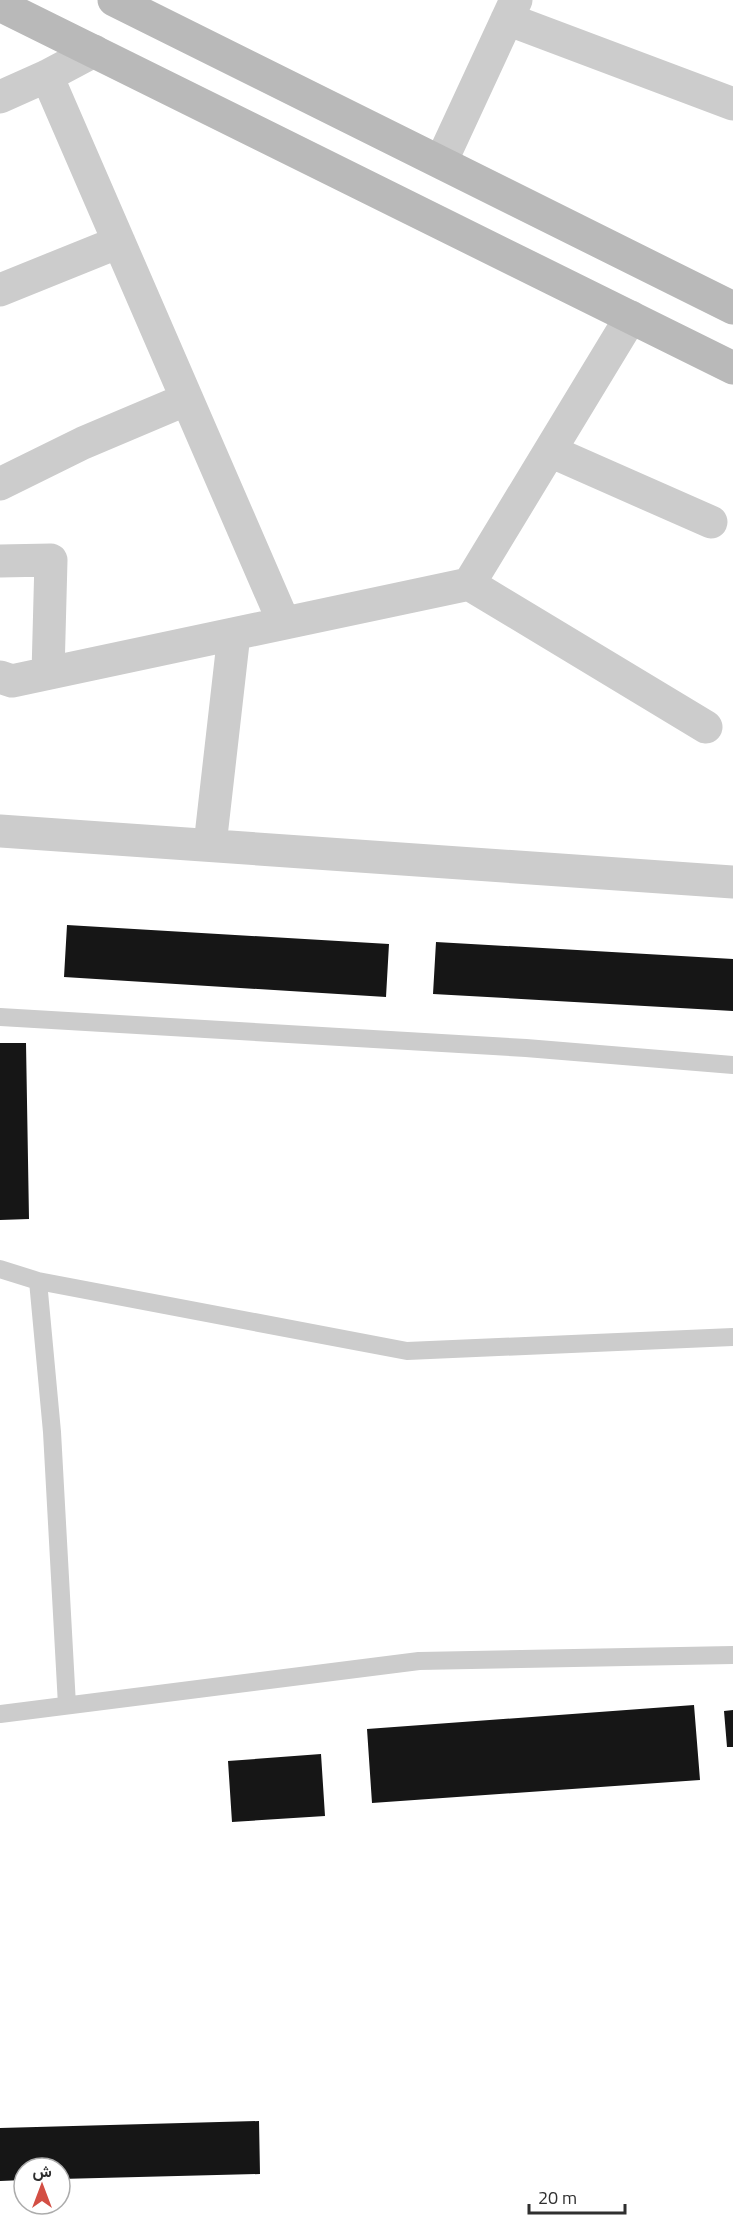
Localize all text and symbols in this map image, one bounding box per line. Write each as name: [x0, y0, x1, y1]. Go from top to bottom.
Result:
north arrow: [12, 2156, 72, 2216]
text: ش: [32, 2159, 52, 2183]
scale bar: [529, 2177, 625, 2215]
text: 20 m: [538, 2184, 577, 2211]

